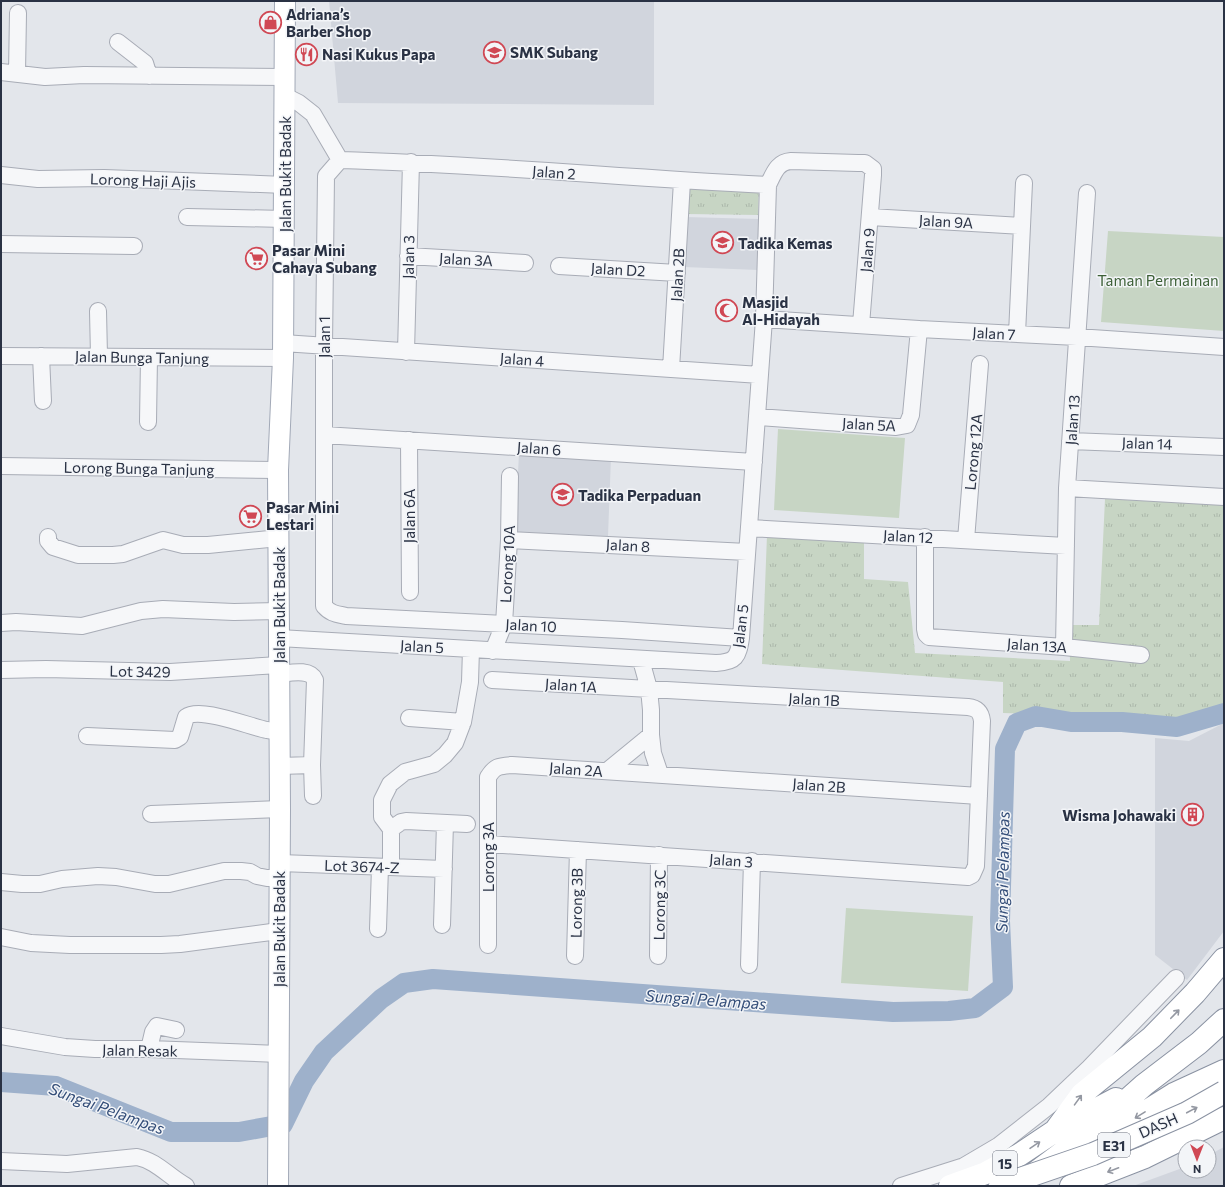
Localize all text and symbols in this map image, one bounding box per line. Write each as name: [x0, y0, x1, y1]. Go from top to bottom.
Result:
place label: Adriana’s Barber Shop: [286, 5, 371, 40]
shop icon: Adriana’s Barber Shop: [257, 10, 283, 36]
school or university icon: SMK Subang: [481, 39, 507, 65]
restaurant icon: Nasi Kukus Papa: [293, 41, 319, 67]
place label: SMK Subang: [510, 43, 598, 61]
place label: Nasi Kukus Papa: [322, 45, 436, 63]
street label: Jalan Bukit Badak: [276, 116, 294, 232]
street label: Jalan 2: [532, 161, 576, 183]
street label: Lorong Haji Ajis: [90, 169, 197, 191]
street label: Jalan 9A: [918, 211, 974, 231]
street label: Jalan 9: [856, 227, 878, 273]
school or university icon: Tadika Kemas: [709, 230, 735, 256]
place label: Tadika Kemas: [738, 234, 833, 252]
street label: Jalan 3: [399, 235, 417, 279]
place label: Pasar Mini Cahaya Subang: [272, 241, 377, 276]
supermarket icon: Pasar Mini Cahaya Subang: [244, 246, 270, 272]
street label: Jalan 2B: [667, 248, 687, 302]
street label: Jalan 3A: [439, 249, 493, 269]
street label: Jalan D2: [590, 259, 646, 279]
park label: Taman Permainan: [1097, 271, 1219, 289]
place label: Masjid Al-Hidayah: [742, 293, 820, 328]
mosque icon: Masjid Al-Hidayah: [713, 298, 739, 324]
street label: Jalan 1: [315, 316, 333, 358]
street label: Jalan 7: [972, 323, 1016, 343]
street label: Jalan Bunga Tanjung: [75, 347, 209, 367]
street label: Jalan 4: [499, 348, 545, 370]
street label: Jalan 13: [1061, 394, 1083, 446]
street label: Lorong 12A: [961, 413, 985, 491]
street label: Jalan 5A: [842, 414, 896, 434]
street label: Jalan 14: [1121, 433, 1173, 453]
street label: Jalan 6: [516, 437, 562, 459]
street label: Lorong Bunga Tanjung: [63, 458, 215, 478]
school or university icon: Tadika Perpaduan: [550, 482, 576, 508]
place label: Tadika Perpaduan: [578, 486, 701, 504]
street label: Jalan 6A: [400, 489, 418, 543]
place label: Pasar Mini Lestari: [266, 498, 339, 533]
supermarket icon: Pasar Mini Lestari: [238, 503, 264, 529]
street label: Lorong 10A: [496, 525, 518, 603]
street label: Jalan 12: [883, 526, 933, 546]
street label: Jalan 8: [605, 535, 651, 555]
street label: Jalan Bukit Badak: [270, 547, 288, 663]
street label: Jalan 5: [728, 603, 752, 649]
street label: Jalan 10: [505, 615, 557, 635]
street label: Jalan 13A: [1006, 634, 1068, 656]
street label: Jalan 5: [400, 636, 444, 656]
street label: Lot 3429: [109, 661, 171, 681]
street label: Jalan 1A: [544, 674, 598, 696]
street label: Jalan 1B: [788, 689, 840, 709]
street label: Jalan 2A: [548, 758, 604, 780]
street label: Jalan 2B: [792, 774, 847, 796]
building icon: Wisma Johawaki: [1179, 802, 1205, 828]
place label: Wisma Johawaki: [1062, 806, 1176, 824]
water label: Sungai Pelampas: [991, 811, 1013, 933]
street label: Lorong 3A: [479, 822, 497, 892]
street label: Jalan 3: [708, 849, 754, 871]
street label: Lot 3674-Z: [324, 856, 400, 876]
street label: Lorong 3B: [566, 867, 586, 938]
street label: Lorong 3C: [649, 870, 669, 940]
street label: Jalan Bukit Badak: [270, 871, 288, 987]
water label: Sungai Pelampas: [645, 985, 767, 1013]
one-way arrow: [1170, 1009, 1180, 1019]
street label: Jalan Resak: [102, 1040, 178, 1060]
water label: Sungai Pelampas: [47, 1078, 167, 1138]
one-way arrow: [1074, 1095, 1082, 1106]
one-way arrow: [1186, 1105, 1198, 1113]
street label: DASH: [1136, 1108, 1180, 1142]
one-way arrow: [1135, 1111, 1146, 1119]
road number: E31: [1098, 1133, 1130, 1157]
north arrow: [1177, 1139, 1217, 1179]
one-way arrow: [1029, 1141, 1040, 1149]
road number: 15: [993, 1151, 1017, 1175]
text: N: [1193, 1163, 1201, 1176]
one-way arrow: [1107, 1166, 1119, 1174]

